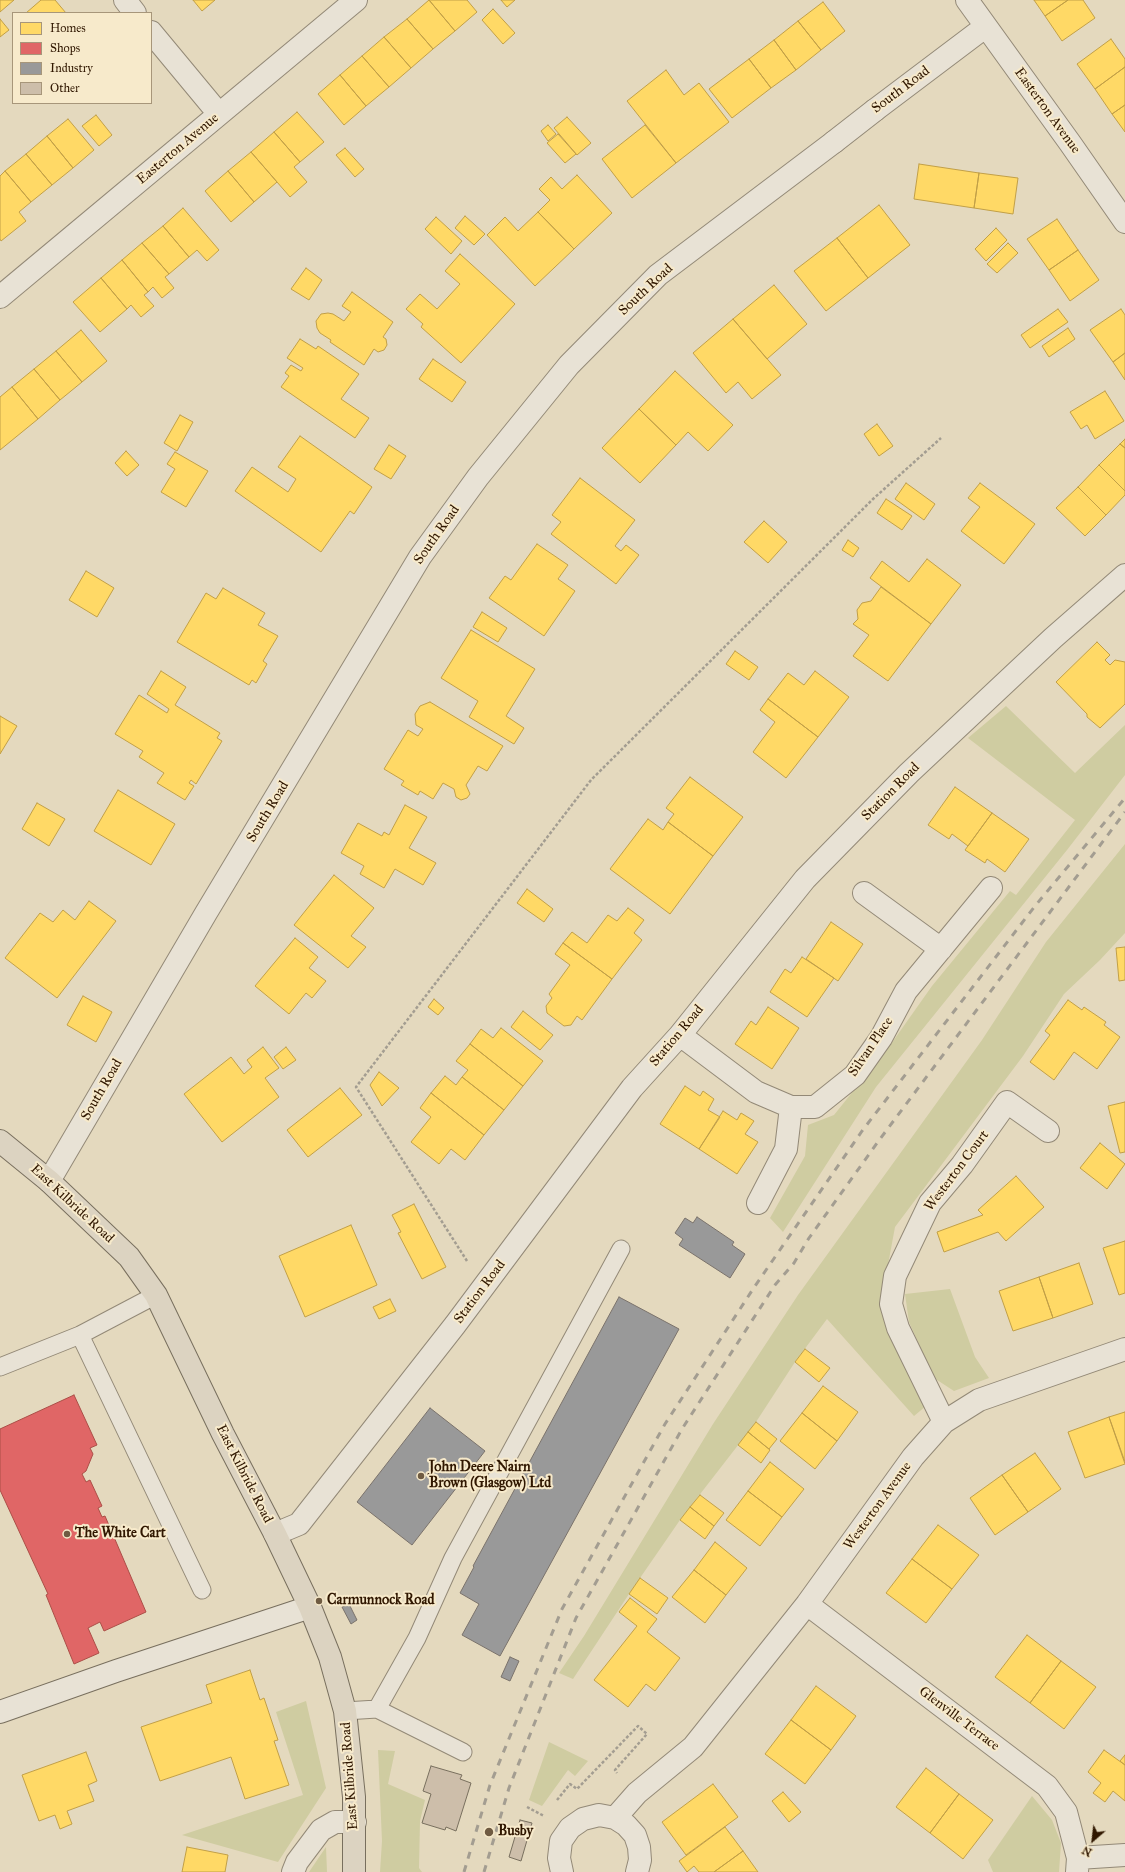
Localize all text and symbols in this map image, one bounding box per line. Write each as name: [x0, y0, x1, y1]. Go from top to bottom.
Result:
legend: [12, 12, 152, 104]
text: Homes: [50, 21, 86, 35]
text: Shops: [50, 41, 80, 55]
text: Industry: [50, 61, 93, 75]
street label: South Road: [869, 63, 933, 117]
street label: Easterton Avenue: [1010, 65, 1084, 157]
text: Other: [50, 81, 80, 95]
street label: Easterton Avenue: [134, 110, 222, 188]
street label: South Road: [615, 261, 677, 319]
street label: South Road: [411, 502, 463, 568]
street label: Station Road: [858, 759, 924, 825]
street label: South Road: [243, 778, 293, 846]
street label: Station Road: [646, 1002, 708, 1070]
street label: Silvan Place: [845, 1014, 897, 1080]
street label: South Road: [78, 1056, 126, 1124]
street label: Westerton Court: [921, 1127, 993, 1215]
street label: East Kilbride Road: [27, 1161, 117, 1247]
street label: Station Road: [451, 1257, 509, 1327]
street label: East Kilbride Road: [212, 1422, 276, 1526]
street label: Westerton Avenue: [841, 1459, 915, 1553]
place label: John Deere Nairn Brown (Glasgow) Ltd: [429, 1460, 551, 1492]
marker: John Deere Nairn Brown (Glasgow) Ltd: [416, 1471, 426, 1481]
place label: The White Cart: [75, 1526, 166, 1542]
marker: The White Cart: [62, 1529, 72, 1539]
place label: Carmunnock Road: [327, 1593, 434, 1609]
marker: Carmunnock Road: [314, 1596, 324, 1606]
street label: Glenville Terrace: [915, 1683, 1003, 1755]
street label: East Kilbride Road: [338, 1722, 362, 1830]
north arrow: [1073, 1820, 1113, 1860]
place label: Busby: [498, 1824, 533, 1840]
marker: Busby: [483, 1826, 495, 1838]
text: N: [1080, 1843, 1094, 1859]

